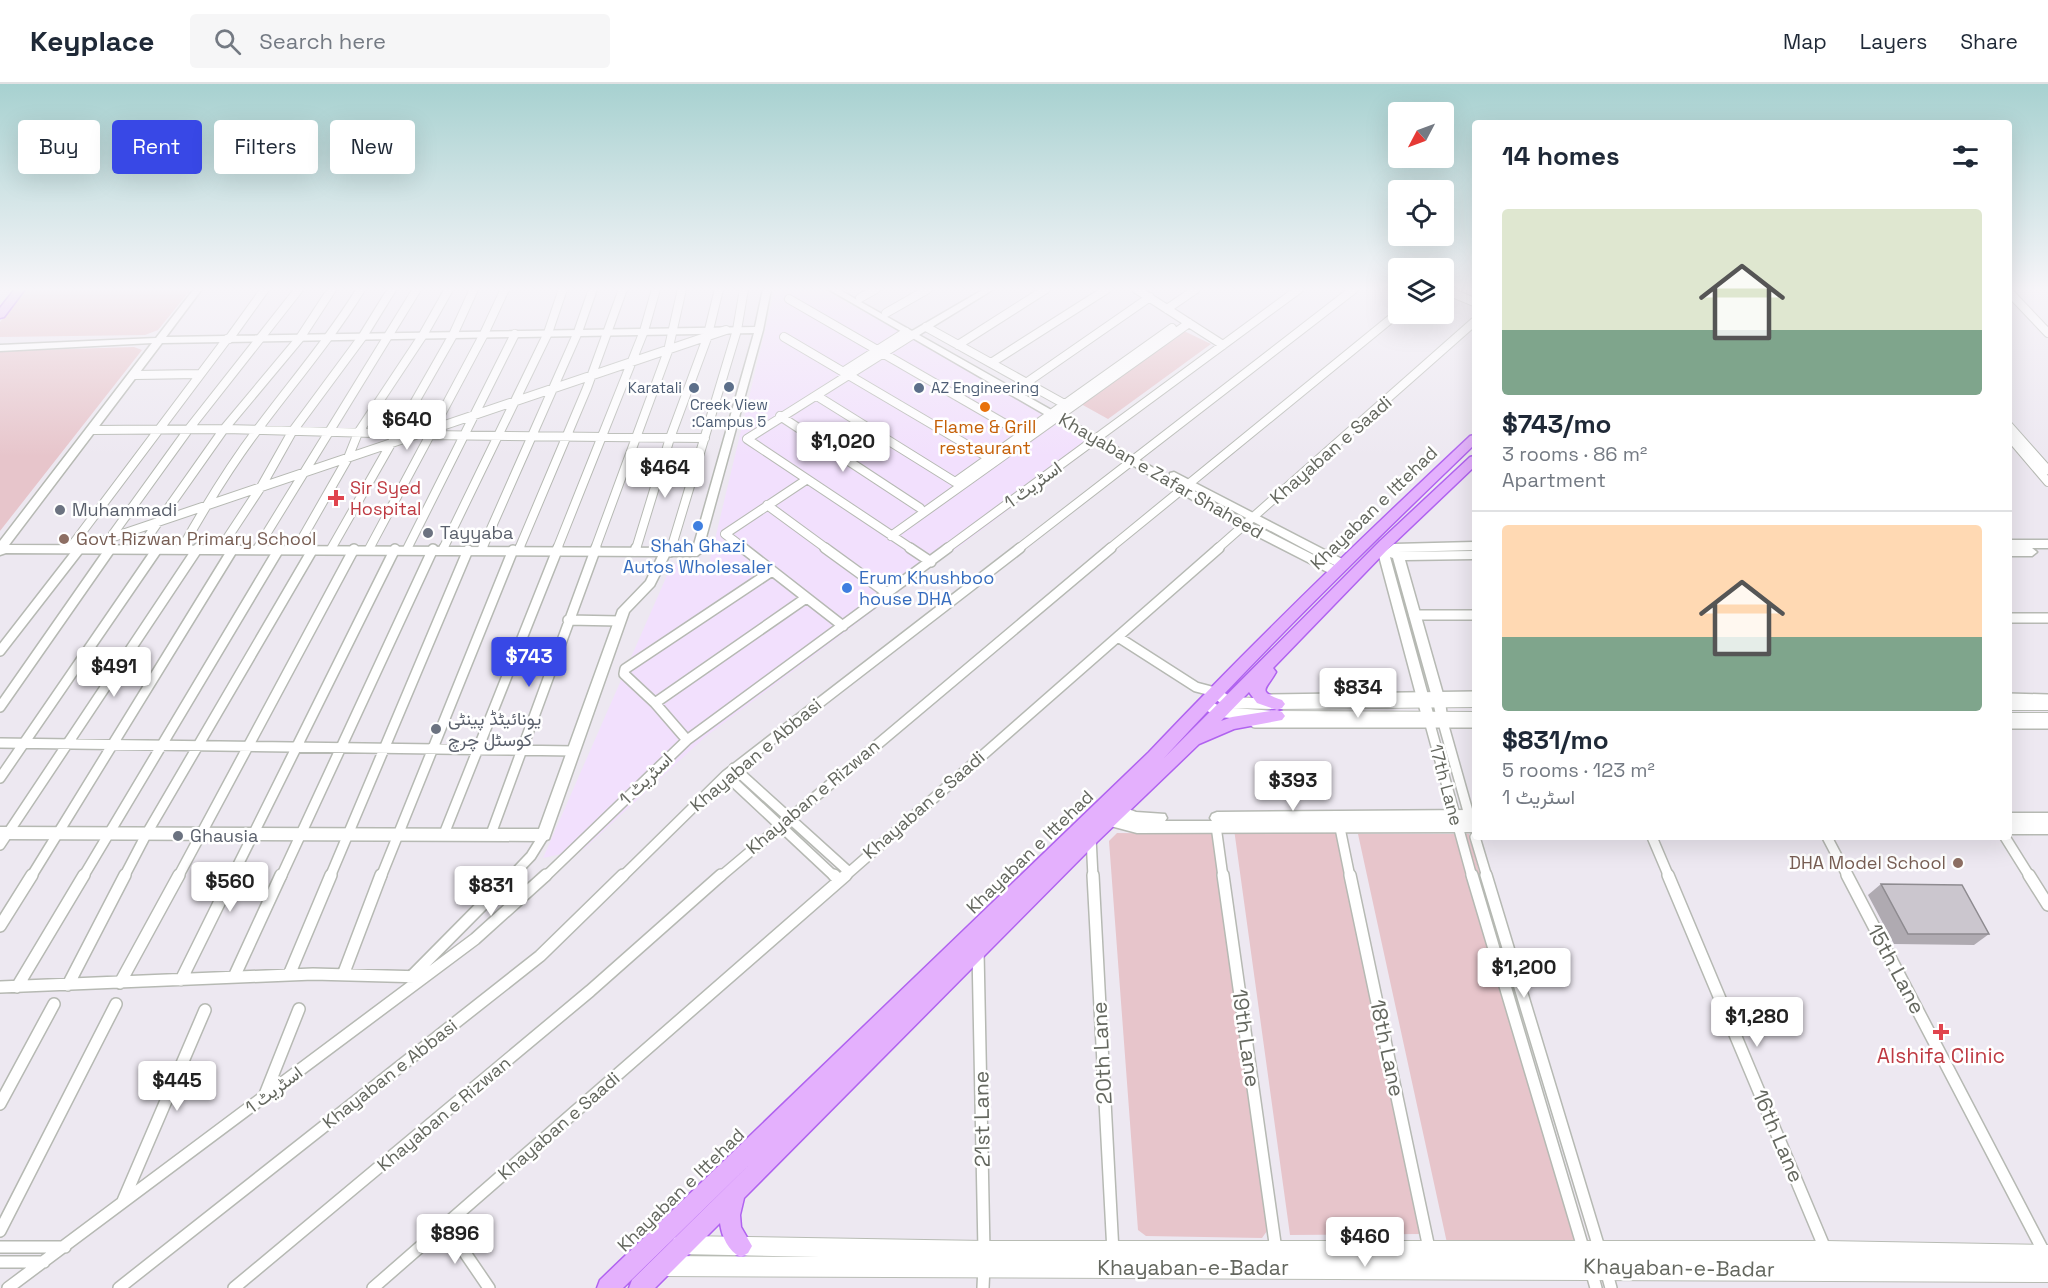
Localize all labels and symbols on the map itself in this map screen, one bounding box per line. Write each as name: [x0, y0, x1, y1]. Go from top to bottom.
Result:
north arrow: [1388, 102, 1454, 168]
place label: Karatali: [628, 378, 682, 397]
place label: AZ Engineering: [931, 378, 1039, 397]
marker: Creek View :Campus 5: [722, 380, 736, 394]
marker: Karatali: [687, 381, 701, 395]
marker: AZ Engineering: [912, 381, 926, 395]
street label: Khayaban e Saadi: [1265, 390, 1396, 509]
place label: Creek View :Campus 5: [690, 395, 768, 431]
pin: $640: [371, 400, 443, 451]
marker: Flame & Grill restaurant: [978, 400, 992, 414]
street label: Khayaban e Zafar Shaheed: [1055, 407, 1268, 544]
place label: Flame & Grill restaurant: [934, 415, 1036, 459]
pin: $1,020: [794, 422, 892, 473]
street label: Khayaban e Ittehad: [1305, 441, 1442, 574]
pin: $464: [629, 448, 701, 499]
street label: اسٹریٹ 1: [999, 456, 1066, 513]
place label: Sir Syed Hospital: [350, 476, 421, 520]
marker: Sir Syed Hospital: [327, 489, 345, 507]
place label: Muhammadi: [72, 498, 177, 521]
marker: Muhammadi: [53, 503, 67, 517]
marker: Shah Ghazi Autos Wholesaler: [691, 519, 705, 533]
place label: Tayyaba: [440, 521, 513, 544]
marker: Tayyaba: [421, 526, 435, 540]
place label: Govt Rizwan Primary School: [76, 527, 316, 550]
marker: Govt Rizwan Primary School: [57, 532, 71, 546]
place label: Shah Ghazi Autos Wholesaler: [623, 534, 773, 578]
place label: Erum Khushboo house DHA: [859, 566, 994, 610]
marker: Erum Khushboo house DHA: [840, 581, 854, 595]
pin: $743: [493, 637, 565, 688]
pin: $491: [78, 647, 150, 698]
pin: $834: [1322, 668, 1394, 719]
street label: Khayaban e Abbasi: [685, 693, 826, 816]
place label: یونائیٹڈ پینٹی کوسٹل چرچ: [448, 707, 541, 752]
marker: یونائیٹڈ پینٹی کوسٹل چرچ: [429, 722, 443, 736]
street label: Khayaban e Rizwan: [741, 734, 884, 859]
street label: 17th Lane: [1425, 742, 1468, 828]
street label: Khayaban e Saadi: [858, 745, 989, 864]
street label: اسٹریٹ 1: [614, 747, 677, 810]
pin: $393: [1257, 761, 1329, 812]
street label: Khayaban e Ittehad: [961, 785, 1098, 918]
place label: Ghausia: [190, 824, 258, 847]
marker: Ghausia: [171, 829, 185, 843]
place label: DHA Model School: [1789, 851, 1946, 874]
marker: DHA Model School: [1951, 856, 1965, 870]
pin: $560: [194, 862, 266, 913]
pin: $831: [455, 866, 527, 917]
street label: 15th Lane: [1861, 919, 1931, 1018]
pin: $1,200: [1475, 948, 1573, 999]
street label: 19th Lane: [1226, 987, 1267, 1089]
street label: 18th Lane: [1364, 997, 1411, 1099]
pin: $1,280: [1708, 997, 1806, 1048]
street label: 20th Lane: [1085, 1001, 1118, 1105]
street label: Khayaban e Abbasi: [318, 1014, 462, 1133]
marker: Alshifa Clinic: [1932, 1023, 1950, 1041]
place label: Alshifa Clinic: [1877, 1042, 2005, 1069]
street label: Khayaban e Rizwan: [372, 1051, 515, 1176]
pin: $445: [141, 1061, 213, 1112]
street label: اسٹریٹ 1: [240, 1061, 307, 1119]
street label: Khayaban e Saadi: [493, 1066, 624, 1185]
street label: 21st Lane: [967, 1071, 996, 1167]
street label: 16th Lane: [1747, 1085, 1810, 1186]
street label: Khayaban e Ittehad: [612, 1123, 749, 1256]
pin: $896: [419, 1214, 491, 1265]
pin: $460: [1329, 1217, 1401, 1268]
street label: Khayaban-e-Badar: [1583, 1252, 1775, 1283]
street label: Khayaban-e-Badar: [1097, 1254, 1289, 1281]

